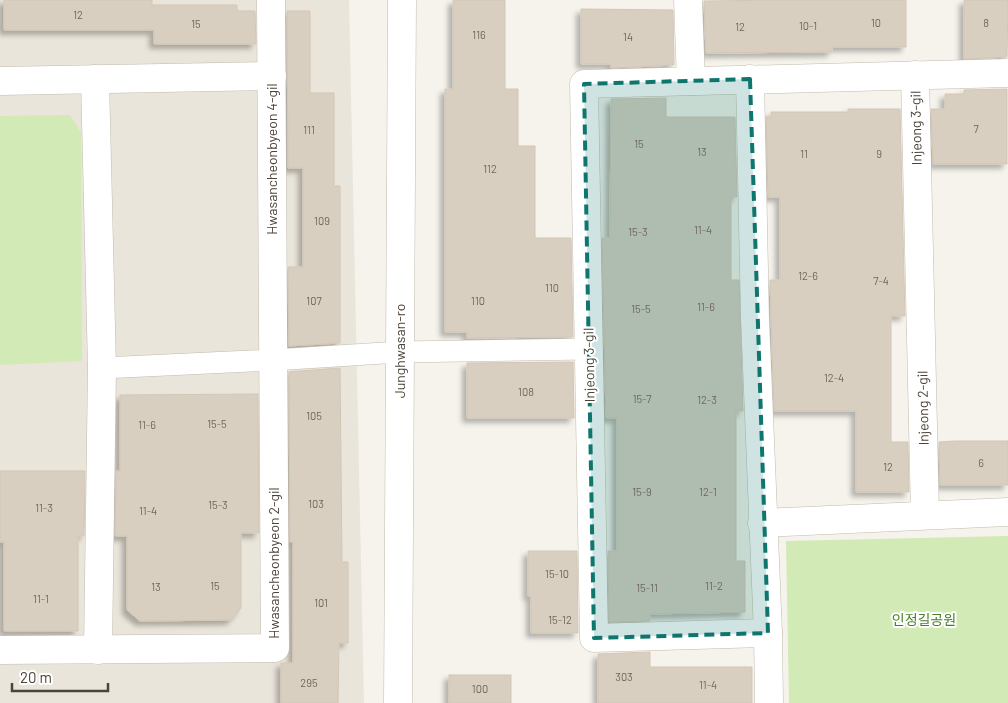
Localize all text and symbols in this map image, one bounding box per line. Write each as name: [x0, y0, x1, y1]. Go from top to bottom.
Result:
house number: 12: [73, 8, 83, 21]
house number: 10: [871, 16, 881, 29]
house number: 8: [983, 16, 989, 29]
house number: 15: [191, 17, 201, 30]
house number: 10-1: [799, 19, 817, 32]
house number: 12: [735, 20, 745, 33]
house number: 116: [472, 28, 486, 41]
house number: 14: [623, 30, 633, 43]
street label: Hwasancheonbyeon 4-gil: [263, 83, 280, 235]
street label: Injeong 3-gil: [906, 91, 925, 165]
house number: 7: [973, 122, 979, 135]
house number: 111: [303, 123, 315, 136]
house number: 15: [634, 137, 644, 150]
house number: 13: [697, 145, 707, 158]
house number: 11: [800, 147, 808, 160]
house number: 9: [876, 147, 882, 160]
house number: 112: [483, 162, 497, 175]
house number: 109: [314, 214, 330, 227]
house number: 11-4: [694, 223, 712, 236]
house number: 15-3: [628, 225, 648, 238]
house number: 12-6: [798, 269, 818, 282]
house number: 7-4: [873, 274, 889, 287]
house number: 110: [545, 281, 559, 294]
house number: 107: [306, 294, 322, 307]
house number: 110: [471, 294, 485, 307]
house number: 11-6: [697, 300, 715, 313]
house number: 15-5: [631, 302, 651, 315]
street label: Junghwasan-ro: [391, 304, 408, 398]
street label: Injeong 3-gil: [579, 328, 598, 402]
street label: Injeong 2-gil: [913, 370, 932, 446]
house number: 12-4: [824, 371, 844, 384]
house number: 108: [518, 385, 534, 398]
house number: 15-7: [633, 392, 651, 405]
house number: 12-3: [697, 393, 717, 406]
house number: 105: [306, 409, 322, 422]
house number: 15-5: [207, 417, 227, 430]
house number: 11-6: [138, 418, 156, 431]
house number: 6: [978, 456, 984, 469]
house number: 12: [883, 460, 893, 473]
house number: 15-9: [632, 485, 652, 498]
house number: 12-1: [699, 485, 717, 498]
street label: Hwasancheonbyeon 2-gil: [265, 487, 282, 639]
house number: 103: [308, 497, 324, 510]
house number: 15-3: [208, 498, 228, 511]
house number: 11-3: [35, 501, 53, 514]
house number: 11-4: [139, 504, 157, 517]
house number: 15-10: [545, 567, 569, 580]
house number: 15: [210, 579, 220, 592]
house number: 11-2: [705, 579, 723, 592]
house number: 13: [151, 580, 161, 593]
house number: 15-11: [636, 581, 658, 594]
house number: 11-1: [33, 592, 49, 605]
house number: 101: [314, 596, 328, 609]
park label: 인정길공원: [892, 611, 956, 628]
house number: 15-12: [548, 613, 572, 626]
scale bar: [12, 660, 109, 692]
text: 20 m: [20, 668, 52, 686]
house number: 303: [615, 670, 633, 683]
house number: 295: [300, 676, 318, 689]
house number: 11-4: [699, 678, 717, 691]
house number: 100: [472, 682, 488, 695]

